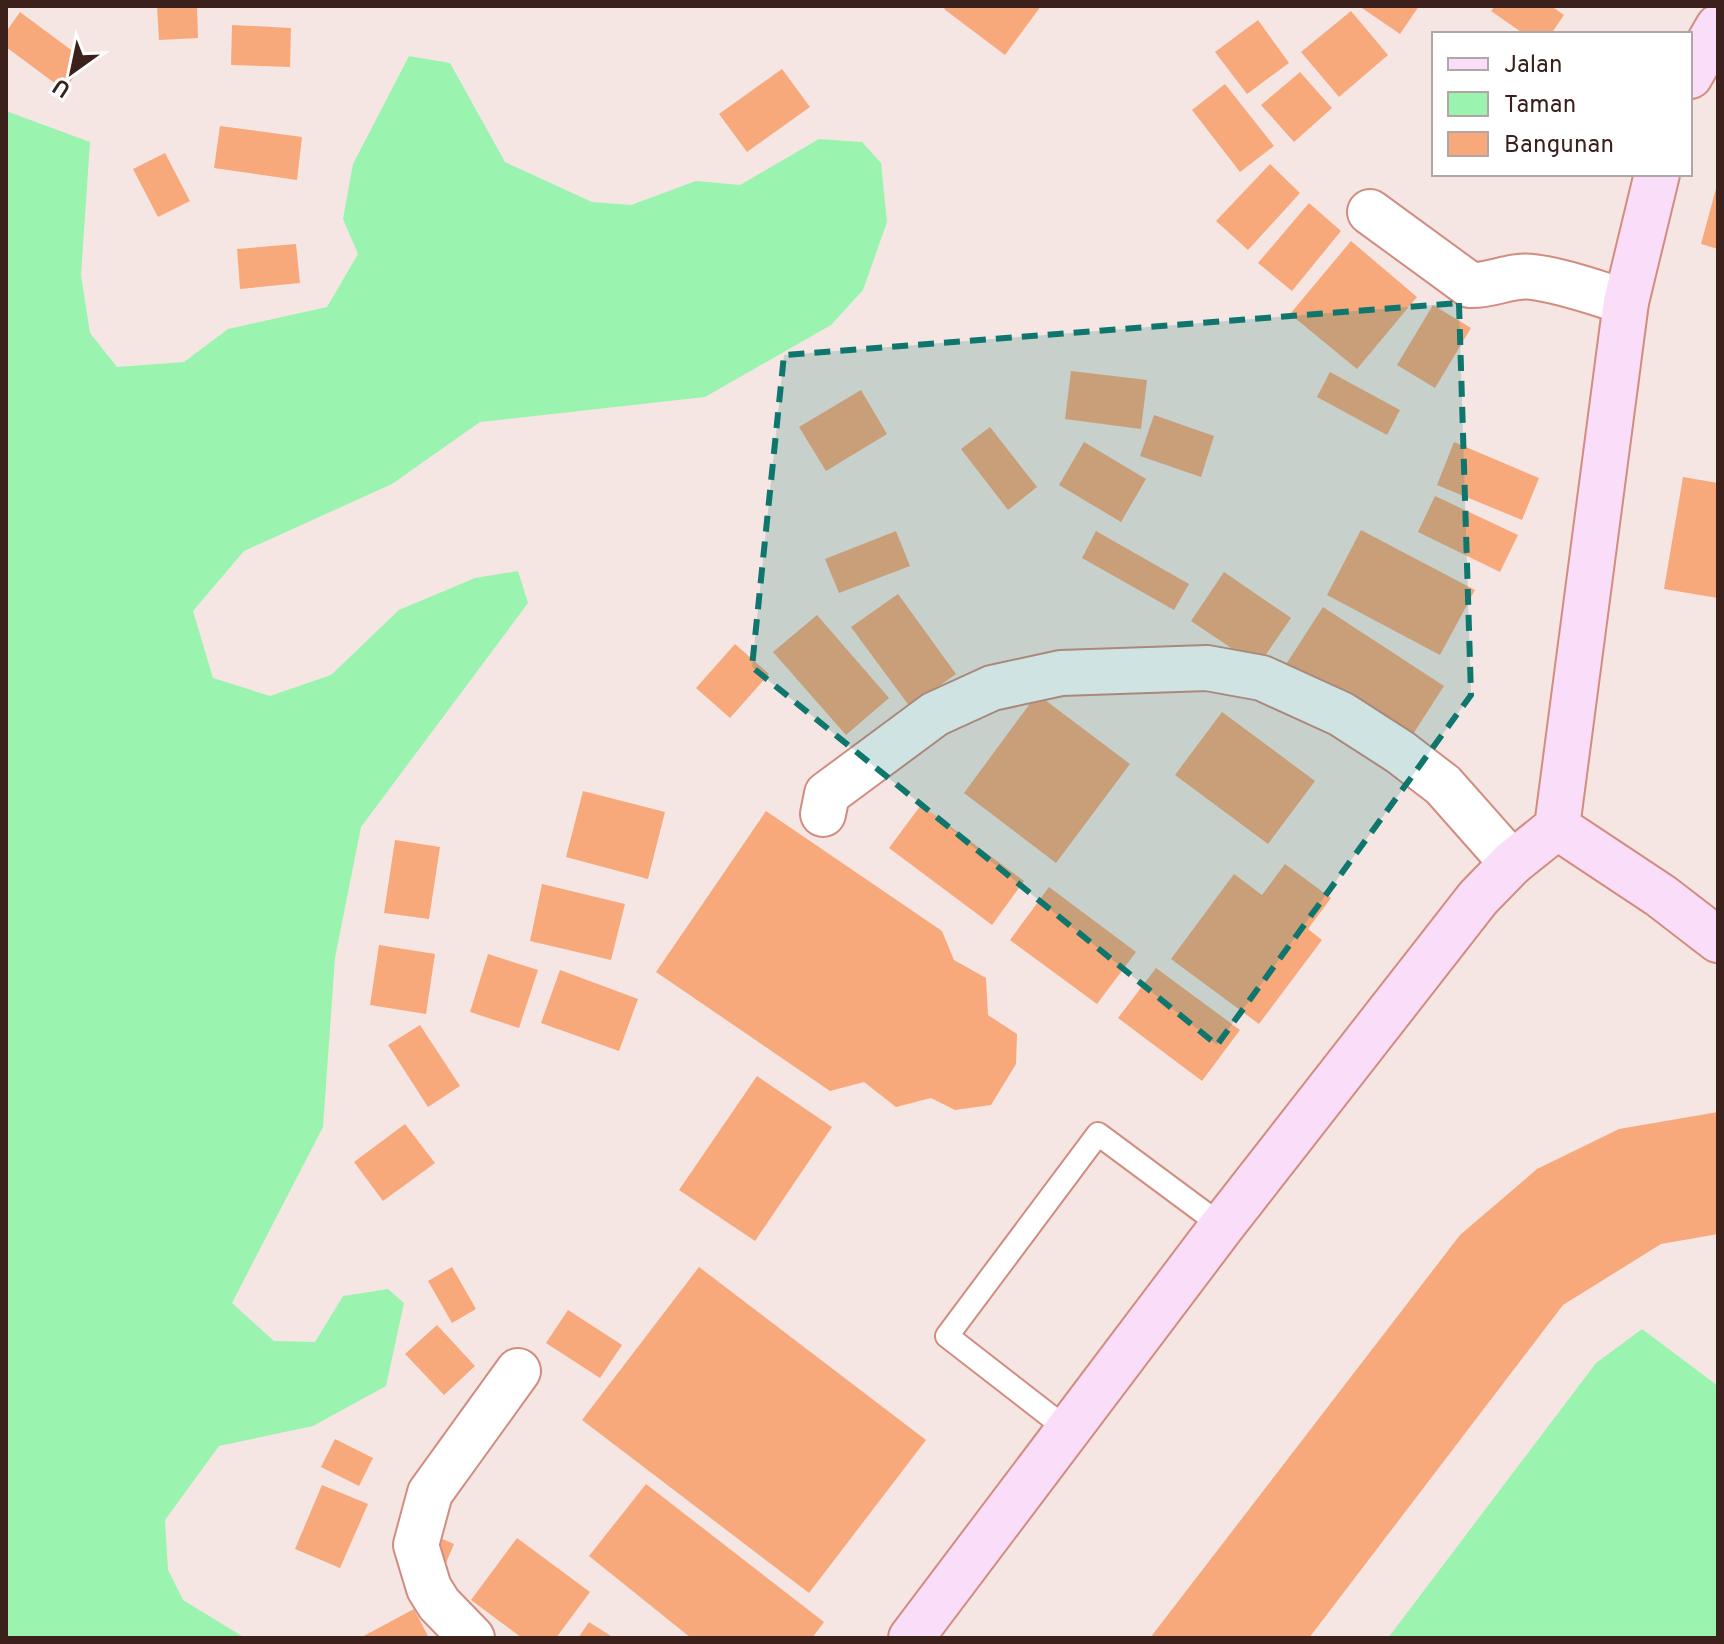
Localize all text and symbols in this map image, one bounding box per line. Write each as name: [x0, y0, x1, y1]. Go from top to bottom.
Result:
north arrow: [32, 32, 112, 112]
legend: [1432, 32, 1692, 176]
text: Jalan: [1504, 51, 1562, 81]
text: U: [49, 71, 76, 102]
text: Taman: [1504, 91, 1576, 121]
text: Bangunan: [1504, 131, 1614, 161]

